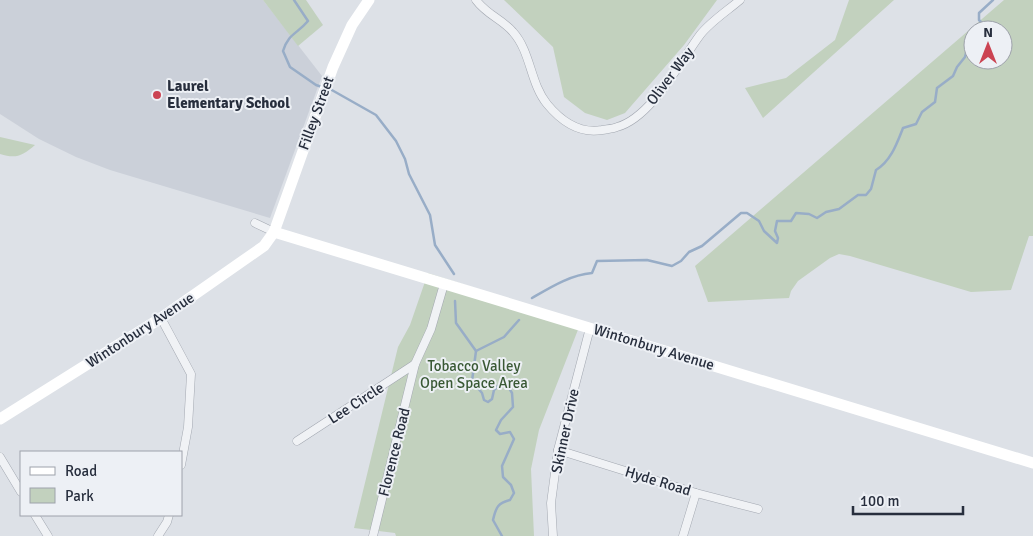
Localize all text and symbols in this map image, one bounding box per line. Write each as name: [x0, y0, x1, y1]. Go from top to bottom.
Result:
north arrow: [963, 20, 1013, 70]
text: N: [983, 24, 993, 41]
street label: Oliver Way: [642, 44, 698, 108]
street label: Filley Street: [294, 74, 338, 152]
place label: Laurel Elementary School: [167, 77, 290, 112]
marker: Laurel Elementary School: [151, 89, 163, 101]
street label: Wintonbury Avenue: [83, 288, 197, 372]
street label: Wintonbury Avenue: [591, 320, 717, 374]
park label: Tobacco Valley Open Space Area: [420, 357, 528, 392]
street label: Lee Circle: [325, 378, 387, 428]
street label: Skinner Drive: [547, 387, 583, 475]
street label: Florence Road: [374, 406, 414, 498]
legend: [20, 451, 182, 516]
text: Road: [65, 462, 97, 480]
street label: Hyde Road: [623, 462, 693, 500]
scale bar: [853, 484, 963, 516]
text: Park: [65, 487, 94, 505]
text: 100 m: [860, 492, 900, 510]

